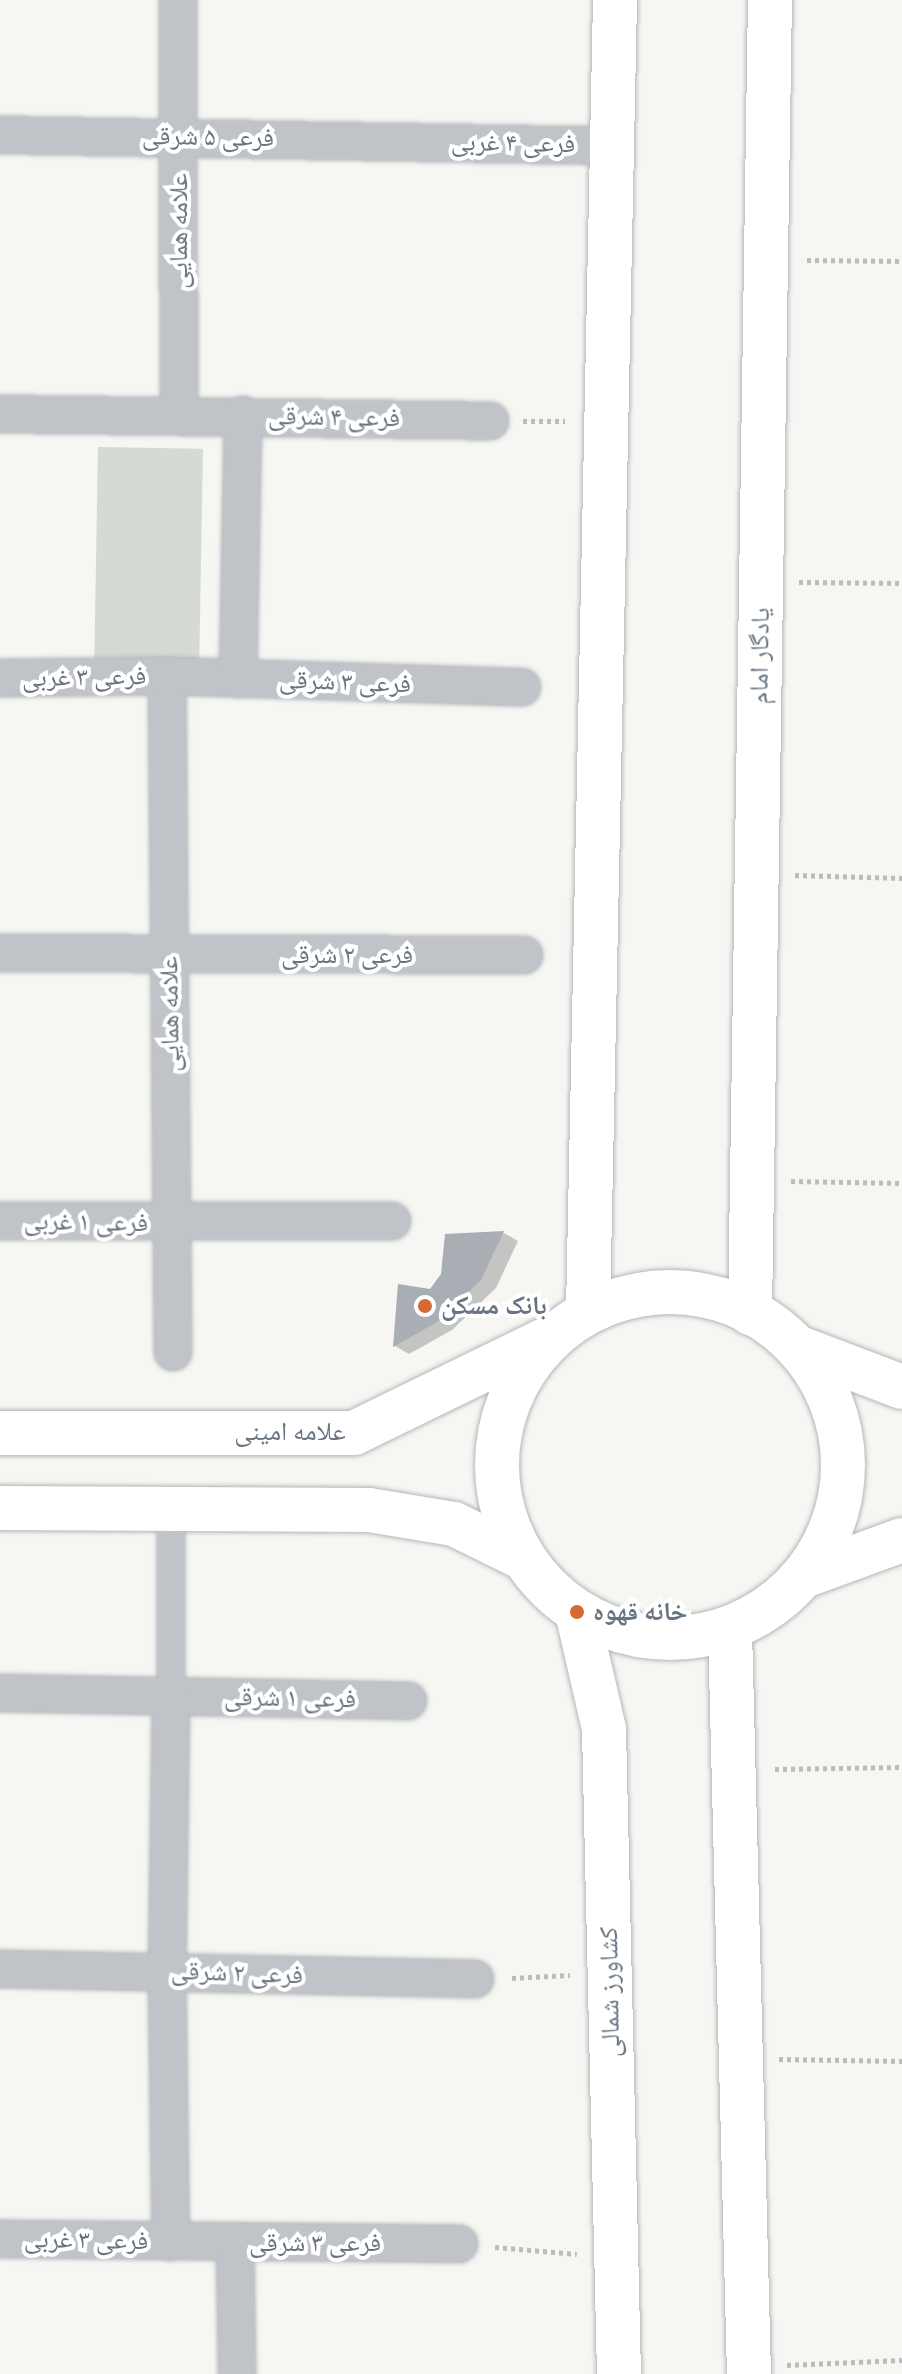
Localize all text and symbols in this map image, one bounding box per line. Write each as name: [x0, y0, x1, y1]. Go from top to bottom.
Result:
street label: فرعی ۵ شرقی: [142, 120, 274, 154]
street label: فرعی ۴ غربی: [451, 126, 575, 160]
street label: علامه همایی: [163, 173, 195, 289]
street label: فرعی ۴ شرقی: [268, 400, 400, 434]
street label: یادگار امام: [744, 607, 776, 705]
street label: فرعی ۳ غربی: [22, 660, 146, 694]
street label: فرعی ۳ شرقی: [278, 664, 412, 700]
street label: فرعی ۲ شرقی: [281, 939, 413, 971]
street label: علامه همایی: [153, 956, 187, 1072]
street label: فرعی ۱ غربی: [24, 1205, 148, 1239]
place label: بانک مسکن: [441, 1290, 547, 1322]
marker: بانک مسکن: [416, 1297, 434, 1315]
street label: علامه امینی: [234, 1416, 346, 1448]
place label: خانه قهوه: [593, 1596, 688, 1628]
marker: خانه قهوه: [568, 1603, 586, 1621]
street label: فرعی ۱ شرقی: [224, 1681, 356, 1715]
street label: کشاورز شمالی: [593, 1926, 627, 2058]
street label: فرعی ۲ شرقی: [170, 1955, 304, 1991]
street label: فرعی ۳ غربی: [24, 2223, 148, 2257]
street label: فرعی ۳ شرقی: [249, 2227, 381, 2259]

